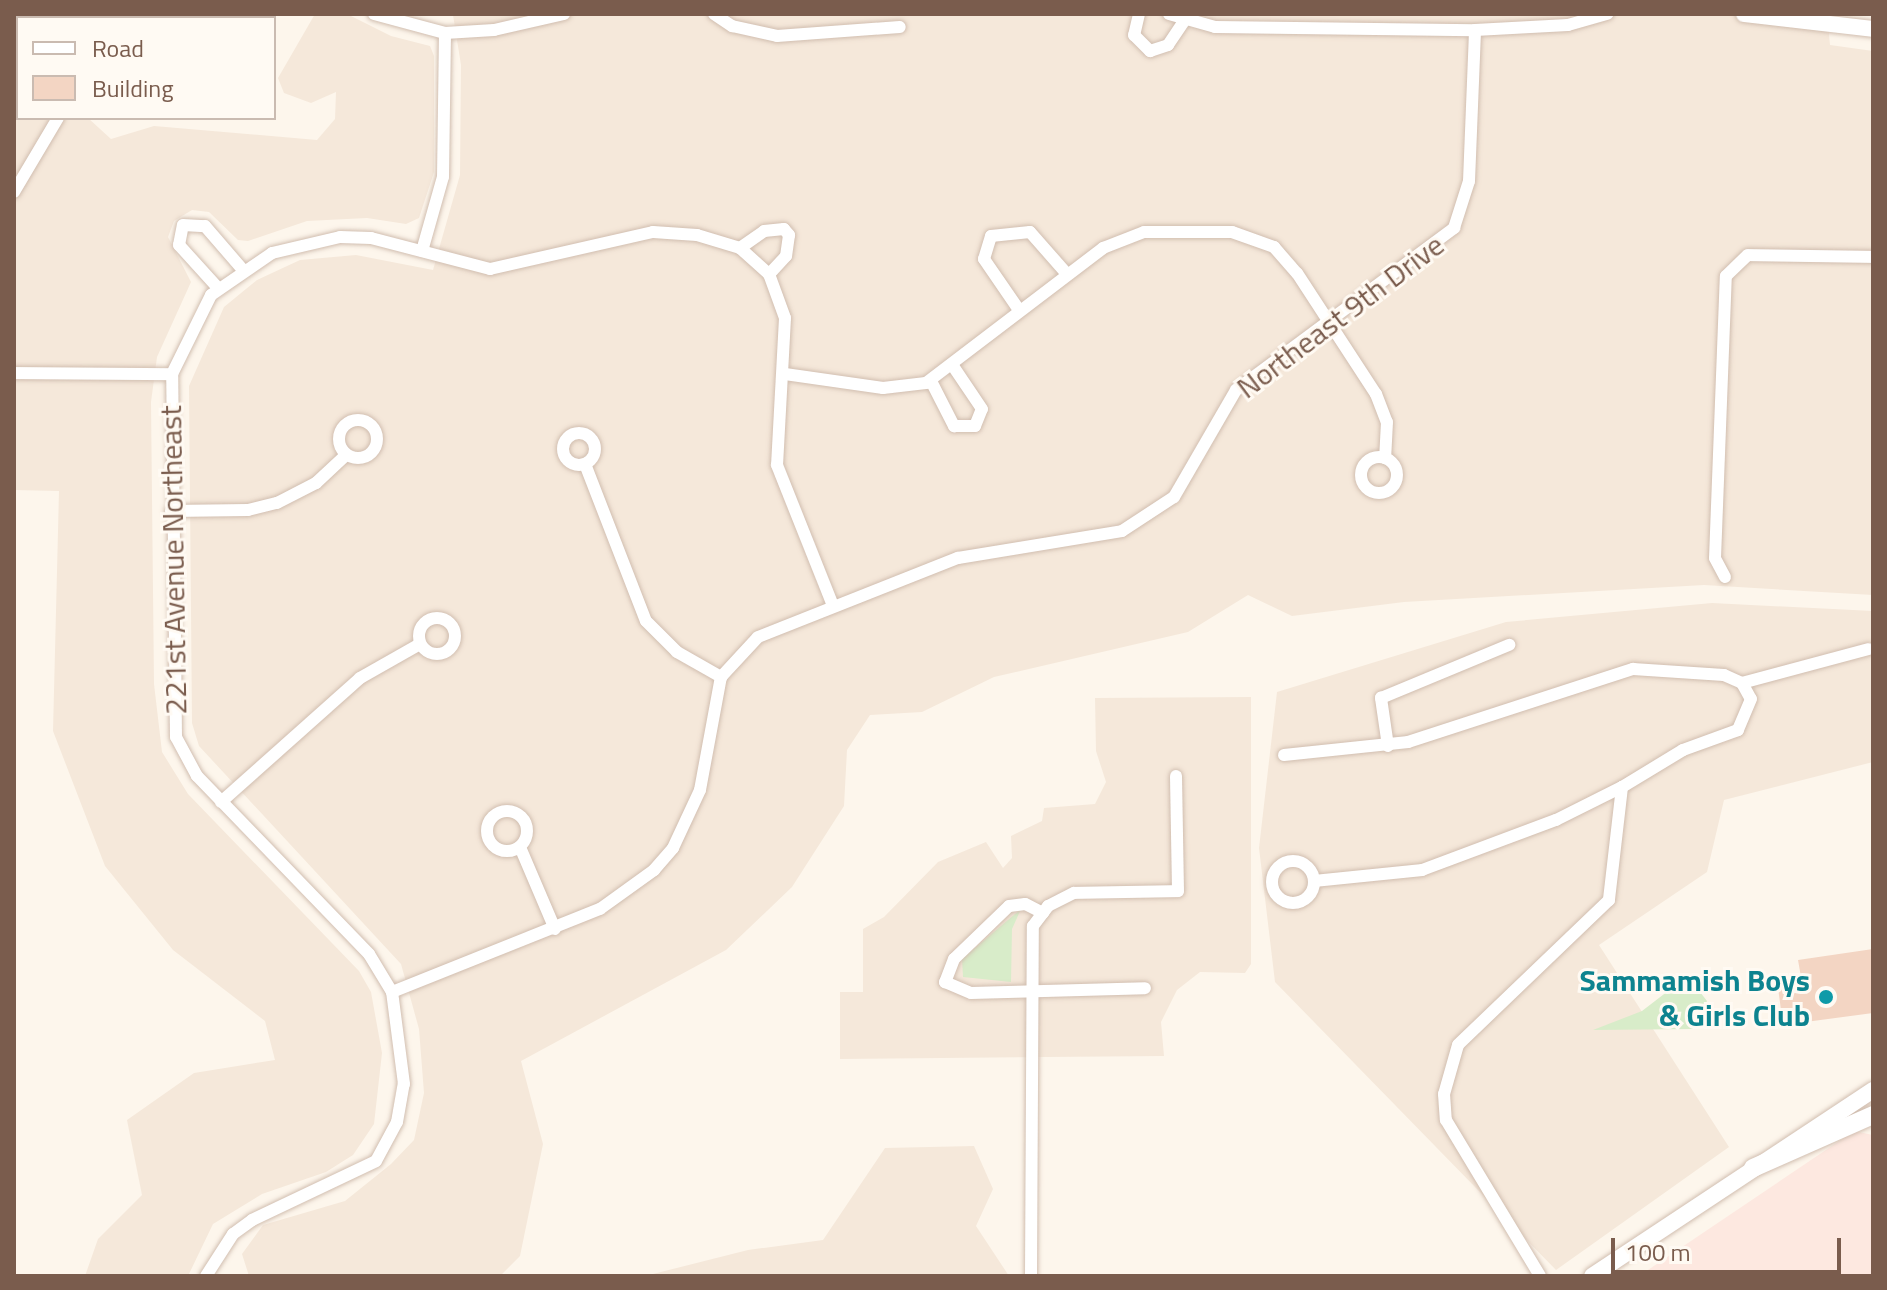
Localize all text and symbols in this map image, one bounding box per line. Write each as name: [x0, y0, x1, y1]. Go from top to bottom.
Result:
legend: [16, 16, 276, 120]
text: Road: [92, 30, 144, 66]
text: Building: [92, 70, 174, 106]
street label: Northeast 9th Drive: [1229, 226, 1451, 406]
street label: 221st Avenue Northeast: [152, 405, 194, 715]
place label: Sammamish Boys & Girls Club: [1580, 962, 1810, 1032]
marker: Sammamish Boys & Girls Club: [1817, 988, 1835, 1006]
scale bar: [1615, 1222, 1845, 1272]
text: 100 m: [1625, 1234, 1691, 1270]

